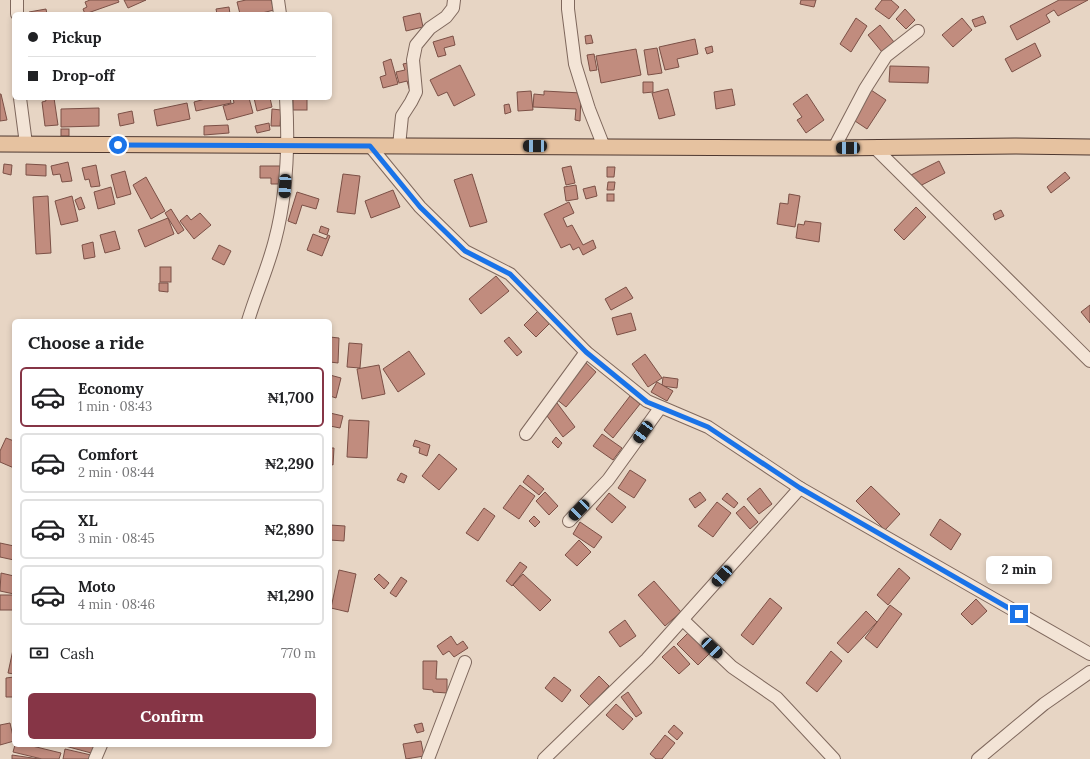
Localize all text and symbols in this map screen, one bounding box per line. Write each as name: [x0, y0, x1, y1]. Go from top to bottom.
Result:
text: Pickup: [52, 28, 101, 47]
text: Drop-off: [52, 66, 114, 85]
route start: [109, 136, 127, 154]
car: [523, 140, 547, 152]
car: [836, 142, 860, 154]
car: [278, 174, 292, 198]
text: Choose a ride: [28, 331, 144, 354]
icon: car: [30, 379, 66, 415]
text: Economy: [78, 379, 143, 398]
text: ₦1,700: [268, 388, 314, 407]
text: 1 min · 08:43: [78, 398, 152, 415]
car: [631, 419, 655, 445]
icon: car: [30, 445, 66, 481]
text: Comfort: [78, 445, 138, 464]
text: ₦2,290: [265, 454, 314, 473]
text: 2 min · 08:44: [78, 464, 154, 481]
car: [566, 497, 592, 523]
icon: car: [30, 511, 66, 547]
text: XL: [78, 511, 98, 530]
text: ₦2,890: [265, 520, 314, 539]
text: 3 min · 08:45: [78, 530, 155, 547]
callout: 2 min: [986, 556, 1052, 584]
text: 2 min: [1002, 561, 1036, 578]
car: [710, 563, 734, 589]
icon: car: [30, 577, 66, 613]
text: Moto: [78, 577, 115, 596]
text: ₦1,290: [267, 586, 314, 605]
text: 4 min · 08:46: [78, 596, 155, 613]
route end: [1010, 605, 1028, 623]
car: [699, 635, 725, 661]
icon: cash: [28, 642, 50, 664]
text: Cash: [60, 644, 94, 663]
text: 770 m: [281, 645, 316, 662]
button: Confirm: [28, 693, 316, 739]

